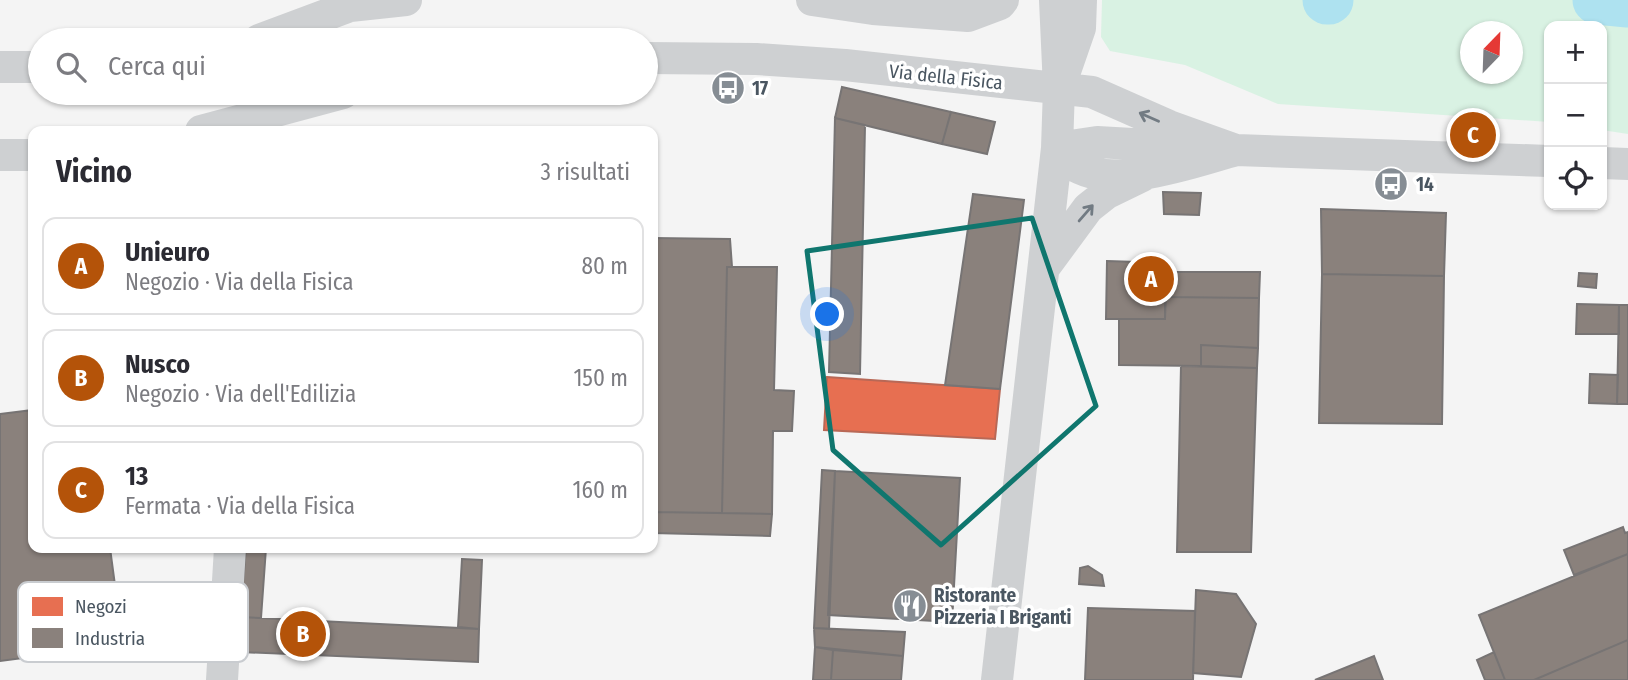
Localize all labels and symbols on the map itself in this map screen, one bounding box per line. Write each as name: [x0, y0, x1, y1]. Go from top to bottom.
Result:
north arrow: [1460, 21, 1523, 84]
street label: Via della Fisica: [888, 60, 1004, 94]
bus stop icon: 17: [709, 69, 747, 107]
place label: 17: [752, 77, 768, 100]
pin: C: [1450, 109, 1496, 161]
one-way arrow: [1139, 110, 1160, 123]
bus stop icon: 14: [1372, 165, 1410, 203]
place label: 14: [1416, 173, 1434, 196]
one-way arrow: [1078, 204, 1094, 222]
pin: A: [1128, 253, 1174, 305]
your location: [810, 297, 844, 331]
legend: [18, 582, 248, 662]
place label: Ristorante Pizzeria I Briganti: [934, 584, 1072, 629]
restaurant icon: Ristorante Pizzeria I Briganti: [891, 587, 929, 625]
text: Negozi: [75, 595, 127, 618]
pin: B: [280, 608, 326, 660]
text: Industria: [75, 627, 145, 650]

